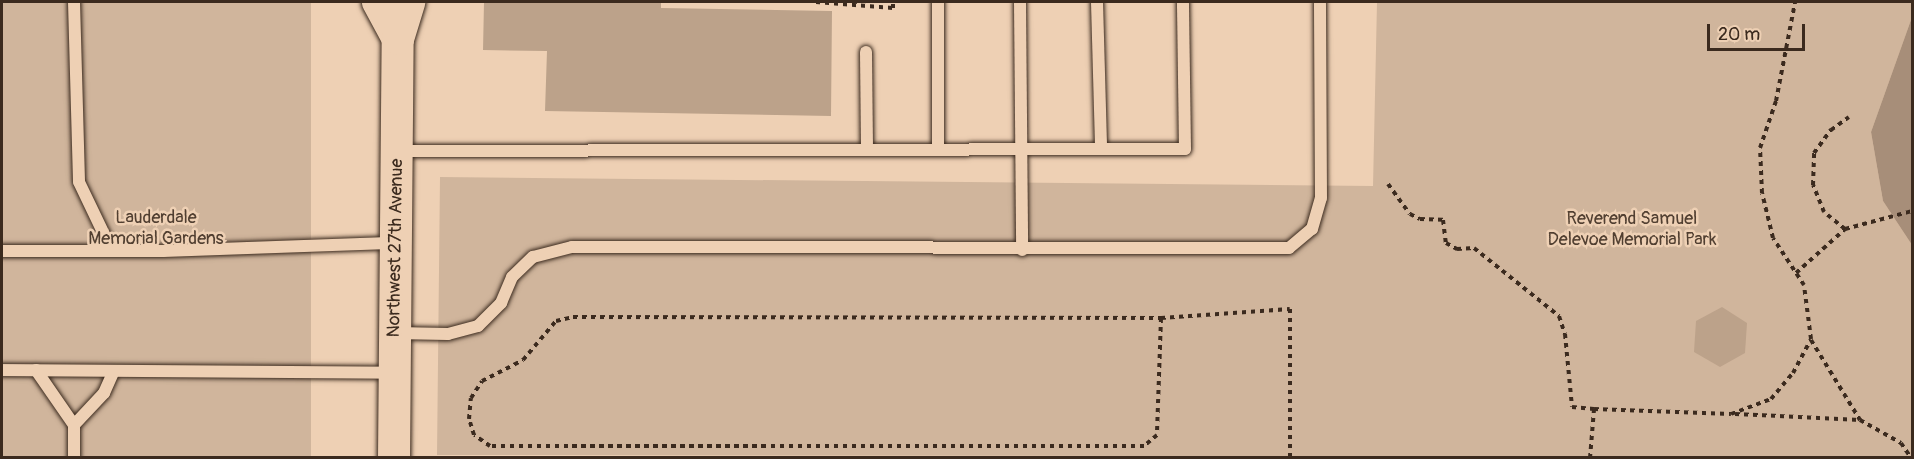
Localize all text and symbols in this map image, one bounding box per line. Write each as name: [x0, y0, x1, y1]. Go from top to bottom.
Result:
scale bar: [1710, 12, 1808, 50]
text: 20 m: [1718, 23, 1760, 46]
street label: Northwest 27th Avenue: [384, 158, 408, 338]
park label: Lauderdale Memorial Gardens: [88, 208, 224, 250]
park label: Reverend Samuel Delevoe Memorial Park: [1548, 209, 1716, 252]

